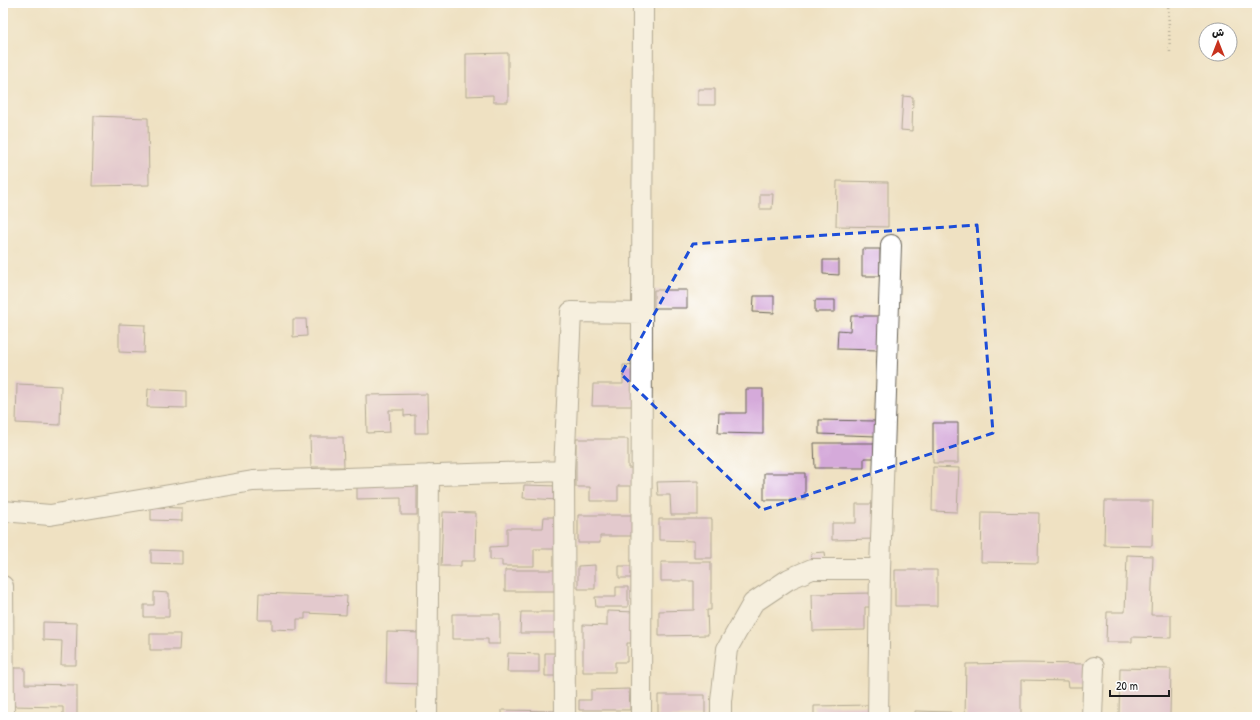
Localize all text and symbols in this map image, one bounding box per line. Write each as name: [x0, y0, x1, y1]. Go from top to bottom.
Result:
north arrow: [1198, 22, 1238, 62]
text: ش: [1212, 25, 1224, 39]
scale bar: [1110, 672, 1169, 698]
text: 20 m: [1116, 677, 1138, 694]

